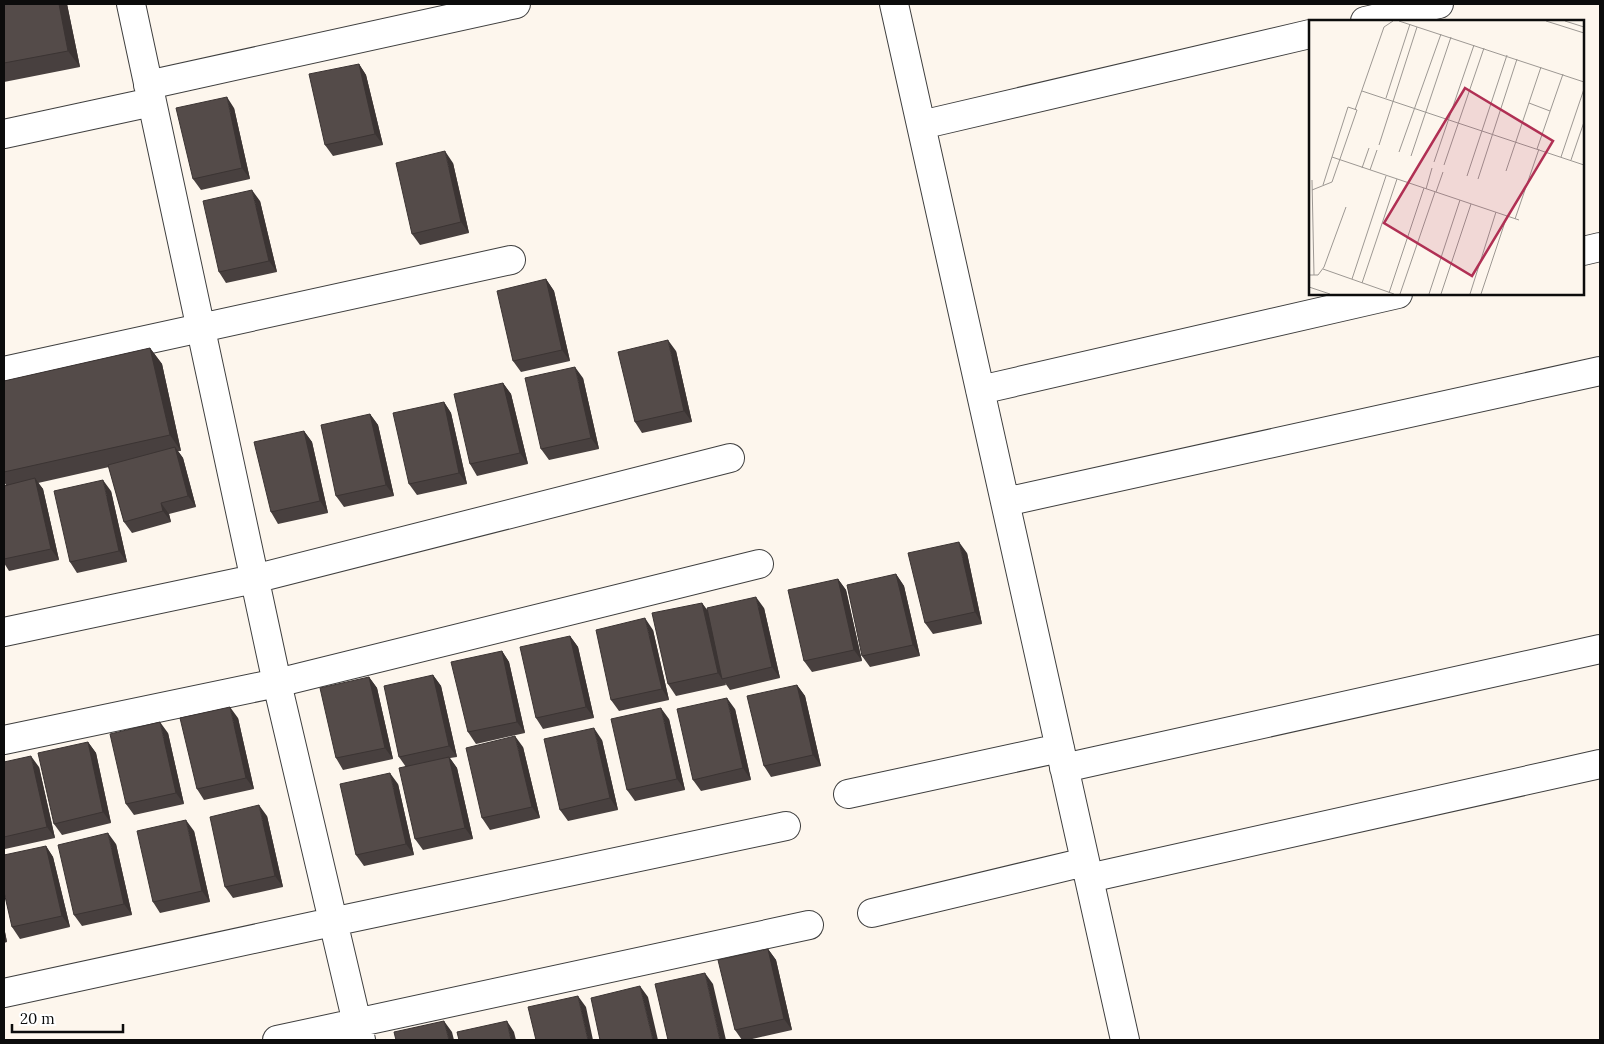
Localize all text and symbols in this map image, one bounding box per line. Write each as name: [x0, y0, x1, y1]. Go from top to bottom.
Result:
inset map: [1309, 20, 1584, 295]
scale bar: [12, 1002, 124, 1034]
text: 20 m: [20, 1009, 55, 1028]

